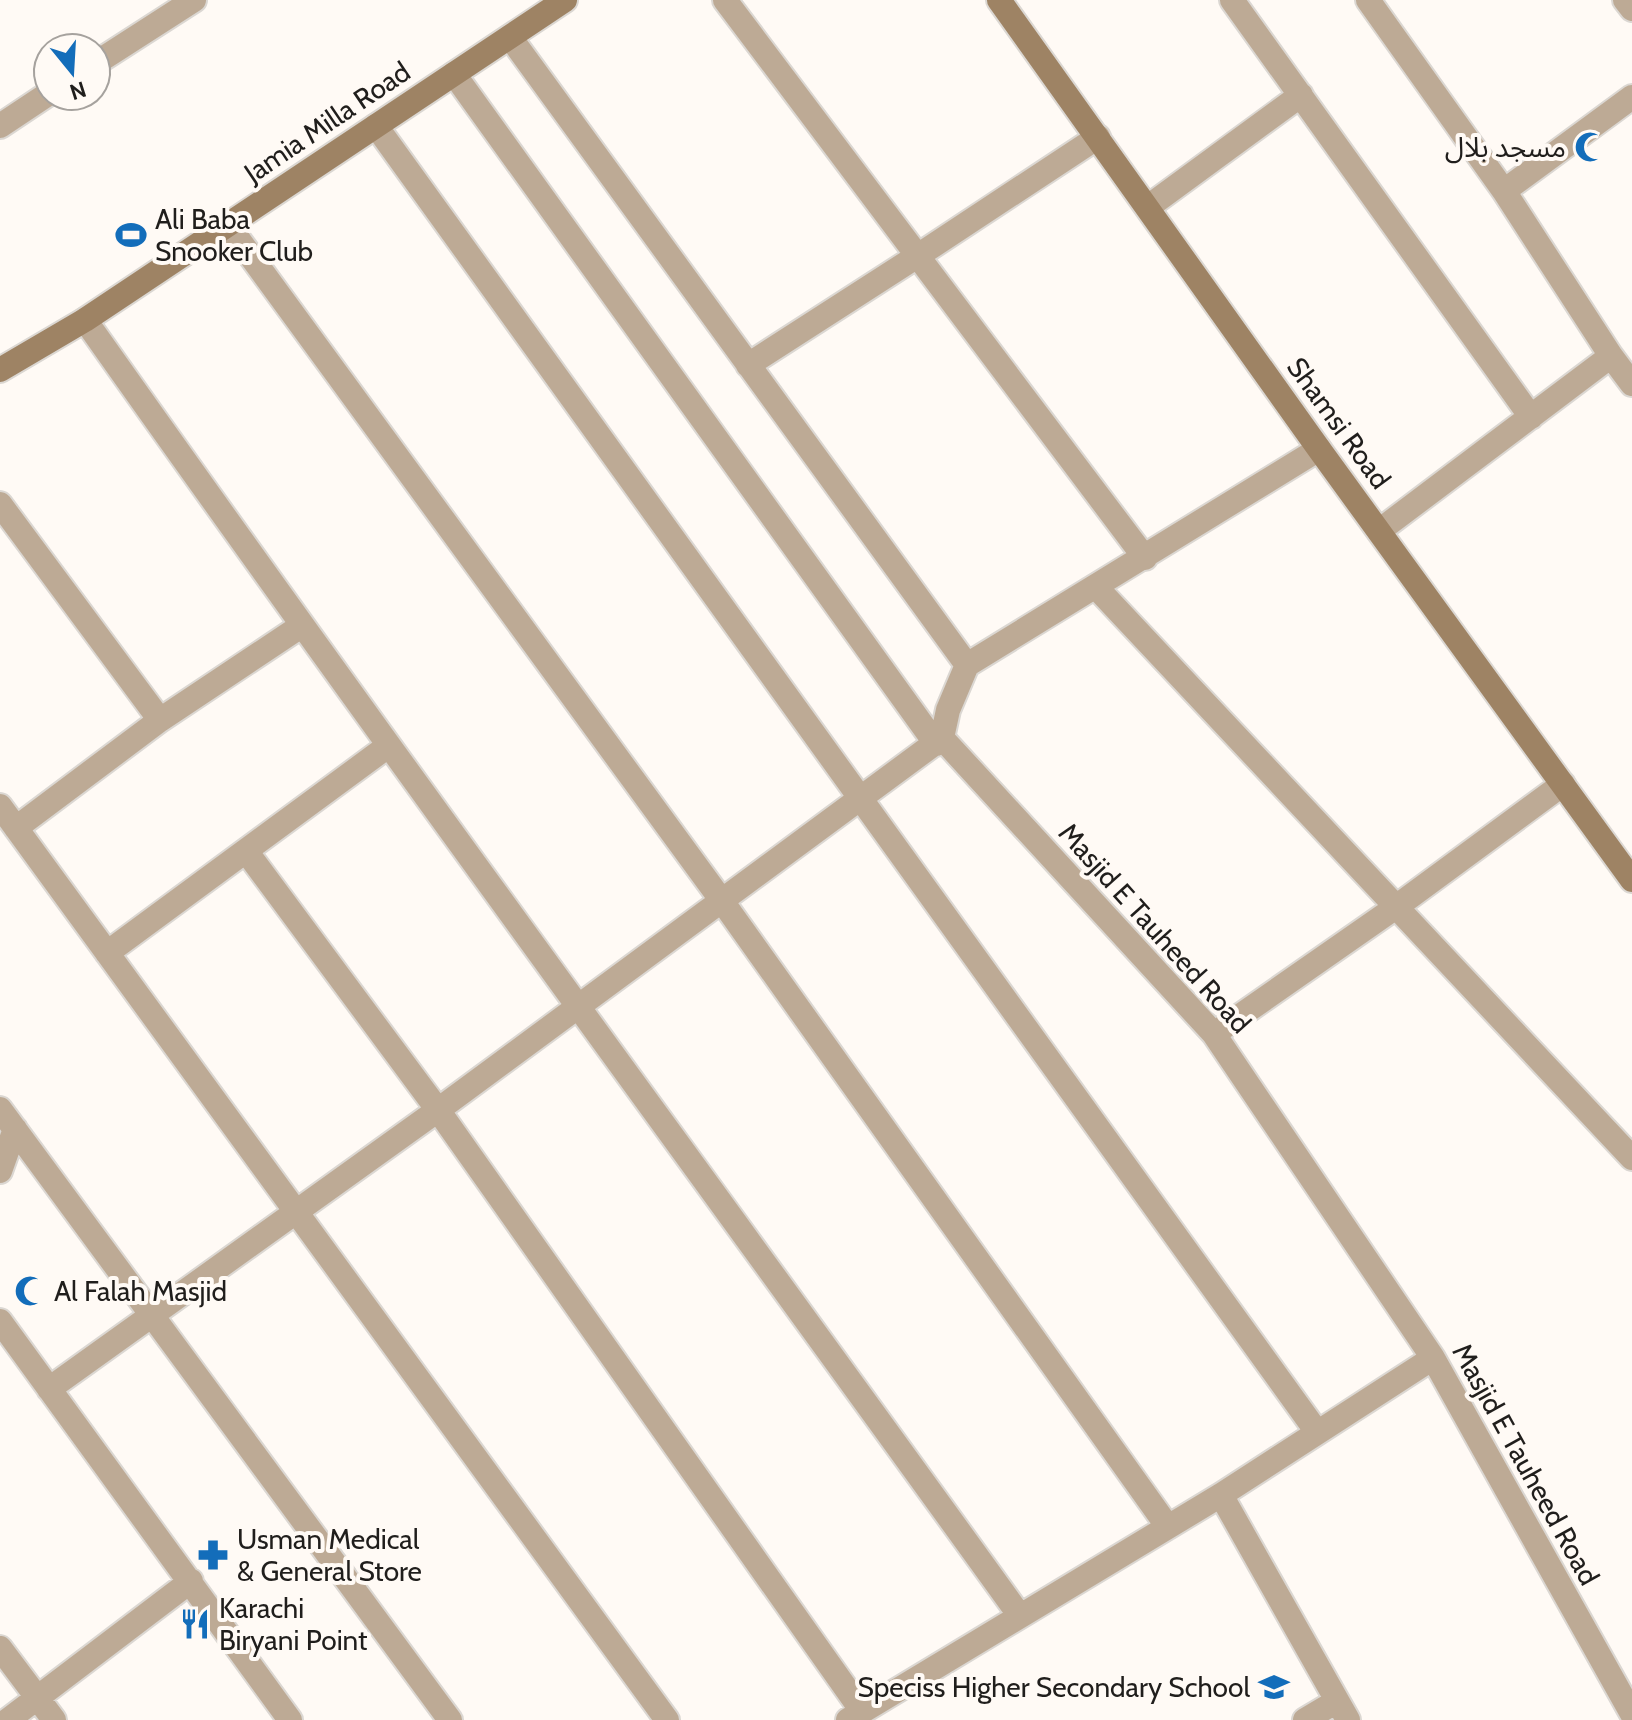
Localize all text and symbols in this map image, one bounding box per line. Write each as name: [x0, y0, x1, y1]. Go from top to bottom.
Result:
north arrow: [32, 32, 112, 112]
street label: Jamia Milla Road: [237, 54, 416, 191]
text: N: [66, 75, 90, 106]
place label: مسجد بلال: [1445, 130, 1566, 164]
mosque icon: مسجد بلال: [1573, 130, 1607, 164]
place label: Ali Baba Snooker Club: [155, 202, 313, 268]
sports icon: Ali Baba Snooker Club: [114, 218, 148, 252]
street label: Shamsi Road: [1280, 351, 1398, 495]
street label: Masjid E Tauheed Road: [1052, 816, 1258, 1040]
mosque icon: Al Falah Masjid: [13, 1274, 47, 1308]
place label: Al Falah Masjid: [54, 1274, 227, 1308]
street label: Masjid E Tauheed Road: [1445, 1337, 1607, 1591]
place label: Usman Medical & General Store: [237, 1522, 422, 1588]
pharmacy icon: Usman Medical & General Store: [196, 1538, 230, 1572]
place label: Karachi Biryani Point: [219, 1591, 367, 1657]
restaurant icon: Karachi Biryani Point: [178, 1607, 212, 1641]
place label: Speciss Higher Secondary School: [858, 1670, 1250, 1704]
school or university icon: Speciss Higher Secondary School: [1257, 1670, 1291, 1704]

